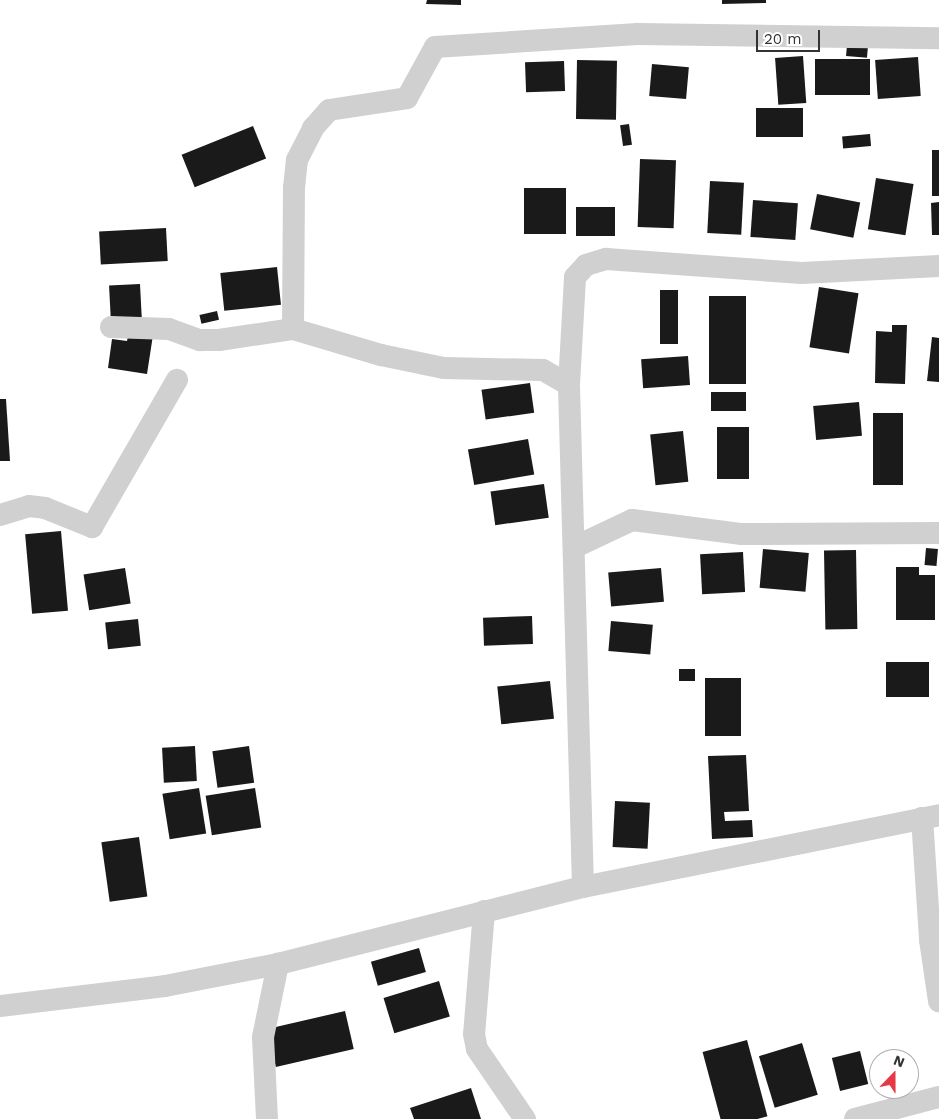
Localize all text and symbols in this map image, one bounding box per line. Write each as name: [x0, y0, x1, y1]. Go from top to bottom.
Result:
scale bar: [759, 20, 823, 52]
text: 20 m: [764, 30, 802, 48]
north arrow: [869, 1049, 919, 1099]
text: N: [891, 1052, 907, 1070]

